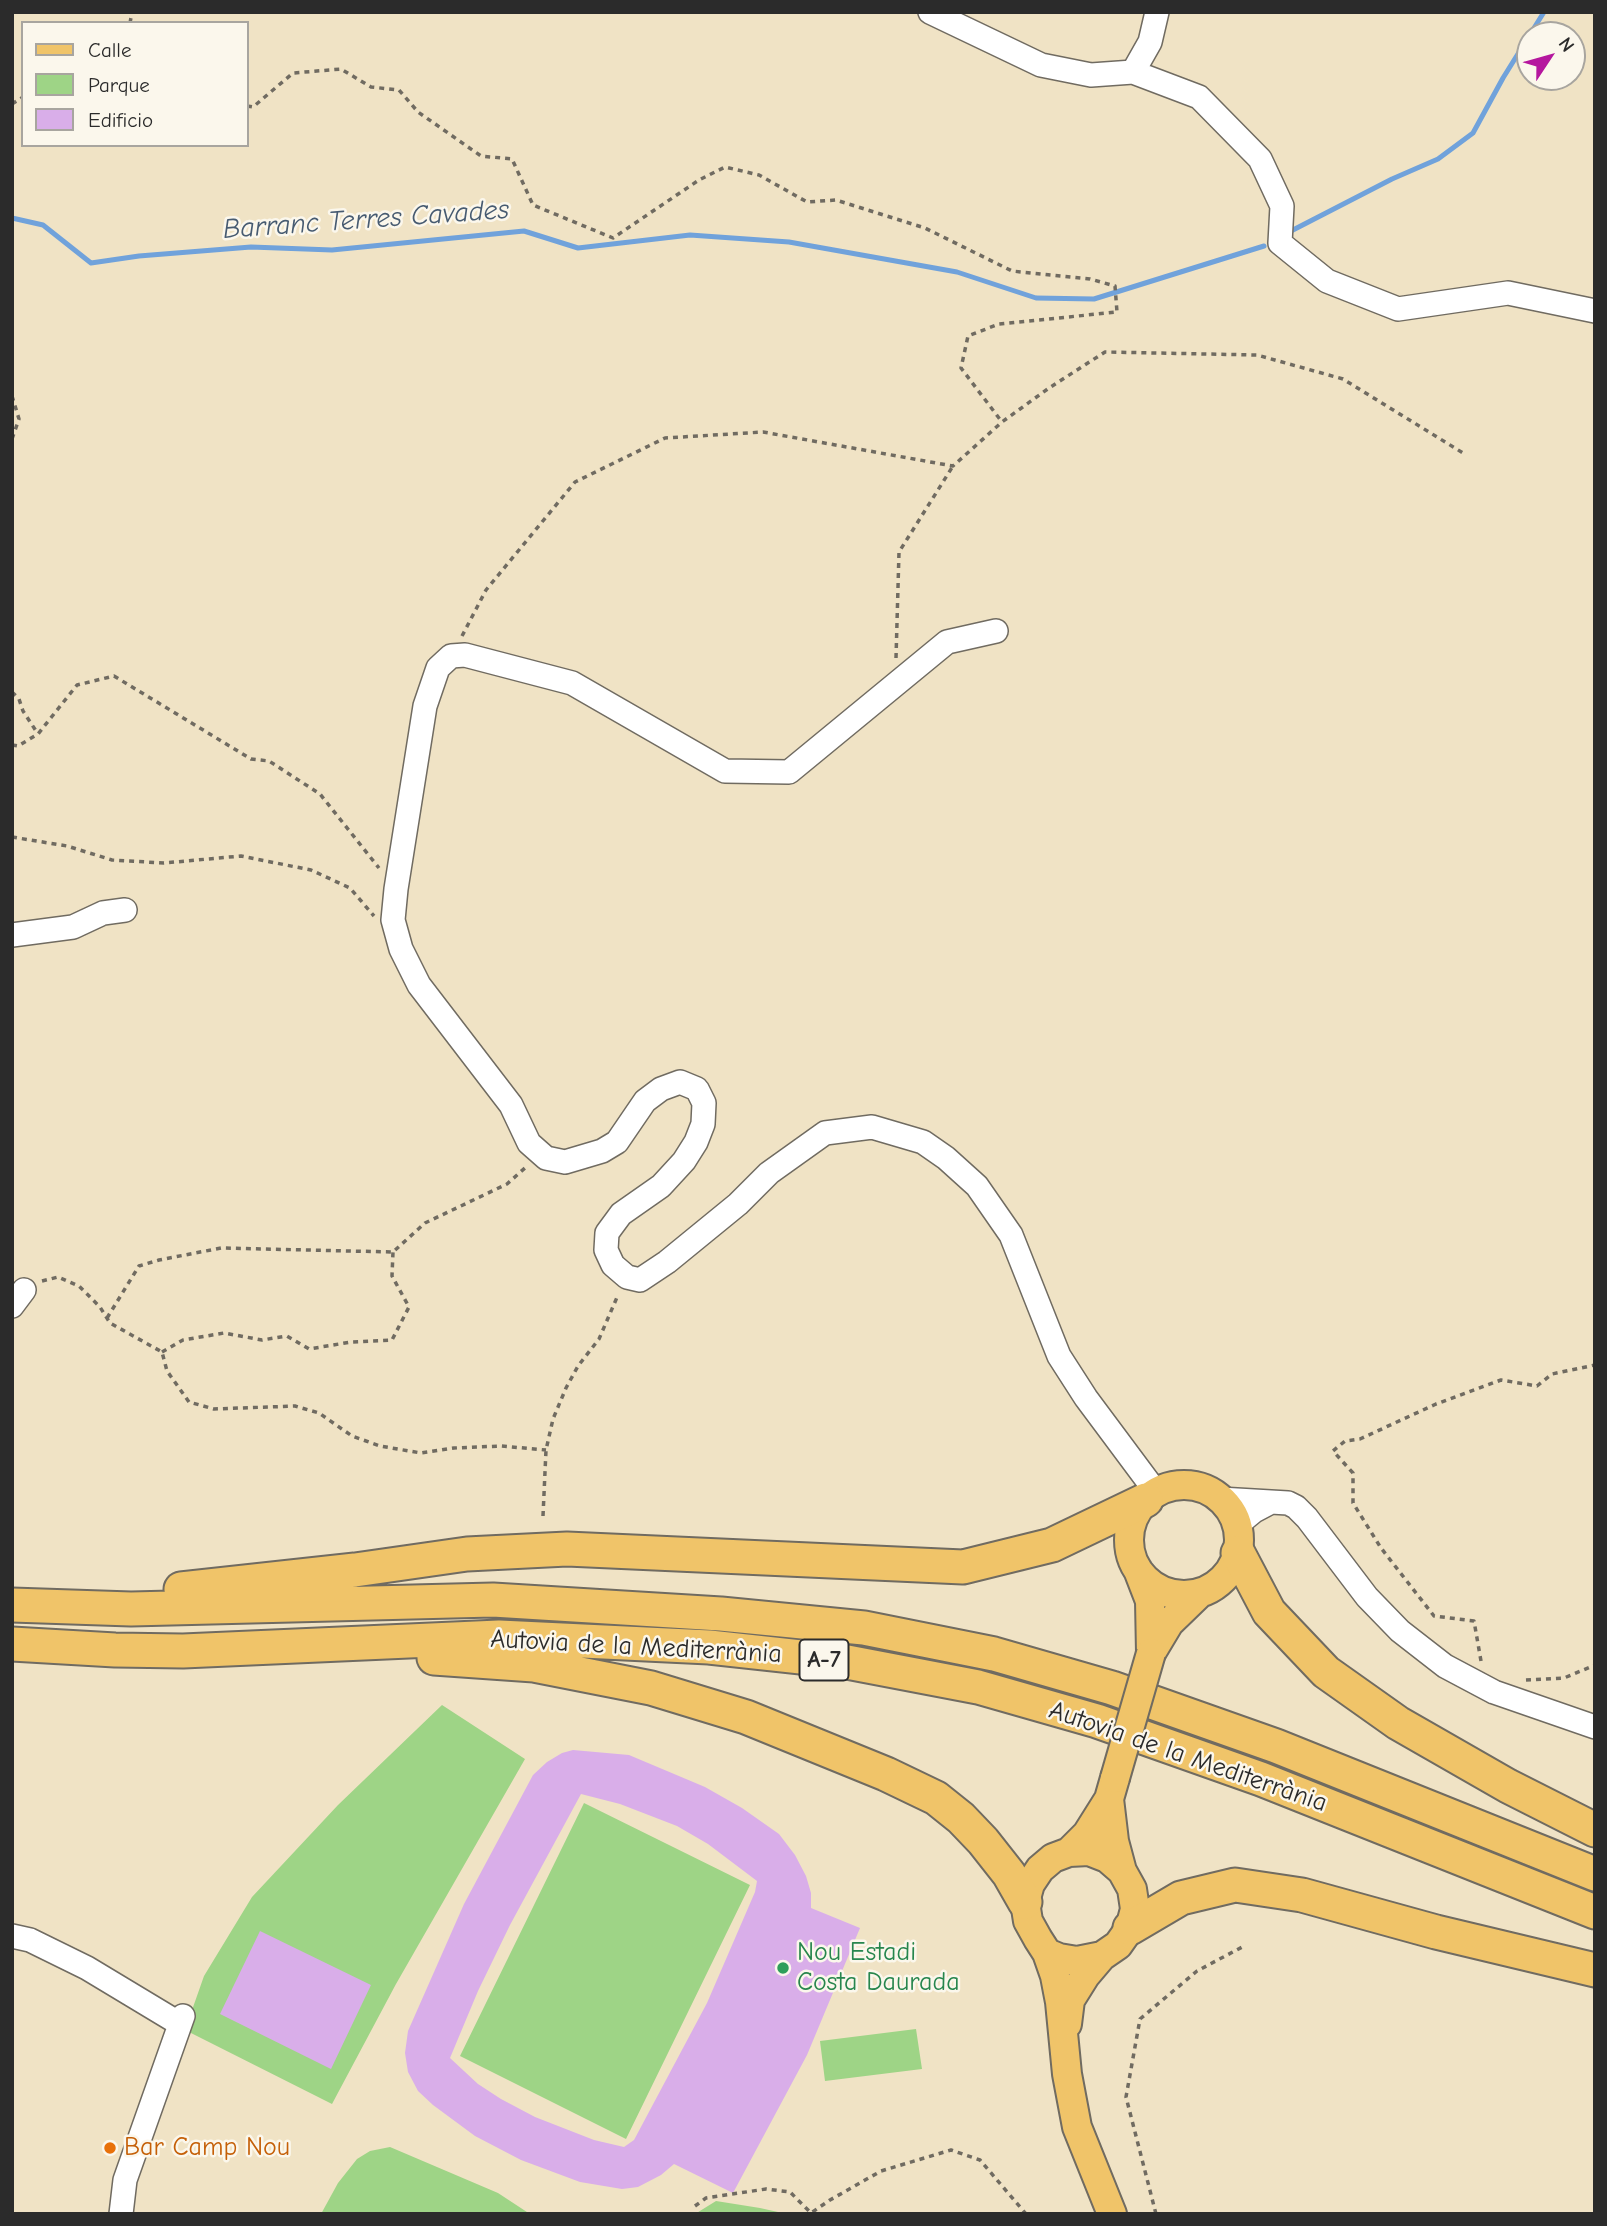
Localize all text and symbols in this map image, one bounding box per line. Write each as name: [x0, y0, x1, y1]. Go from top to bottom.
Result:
legend: [21, 21, 248, 147]
north arrow: [1516, 21, 1586, 91]
text: N: [1554, 33, 1579, 56]
text: Calle: [88, 38, 131, 62]
text: Parque: [88, 73, 150, 97]
text: Edificio: [88, 108, 153, 132]
water label: Barranc Terres Cavades: [222, 193, 510, 247]
street label: Autovia de la Mediterrània: [489, 1624, 783, 1670]
road number: A-7: [800, 1640, 848, 1680]
street label: Autovia de la Mediterrània: [1045, 1695, 1331, 1819]
place label: Nou Estadi Costa Daurada: [797, 1937, 960, 1998]
marker: Nou Estadi Costa Daurada: [775, 1960, 791, 1976]
place label: Bar Camp Nou: [124, 2132, 290, 2164]
marker: Bar Camp Nou: [102, 2140, 118, 2156]

